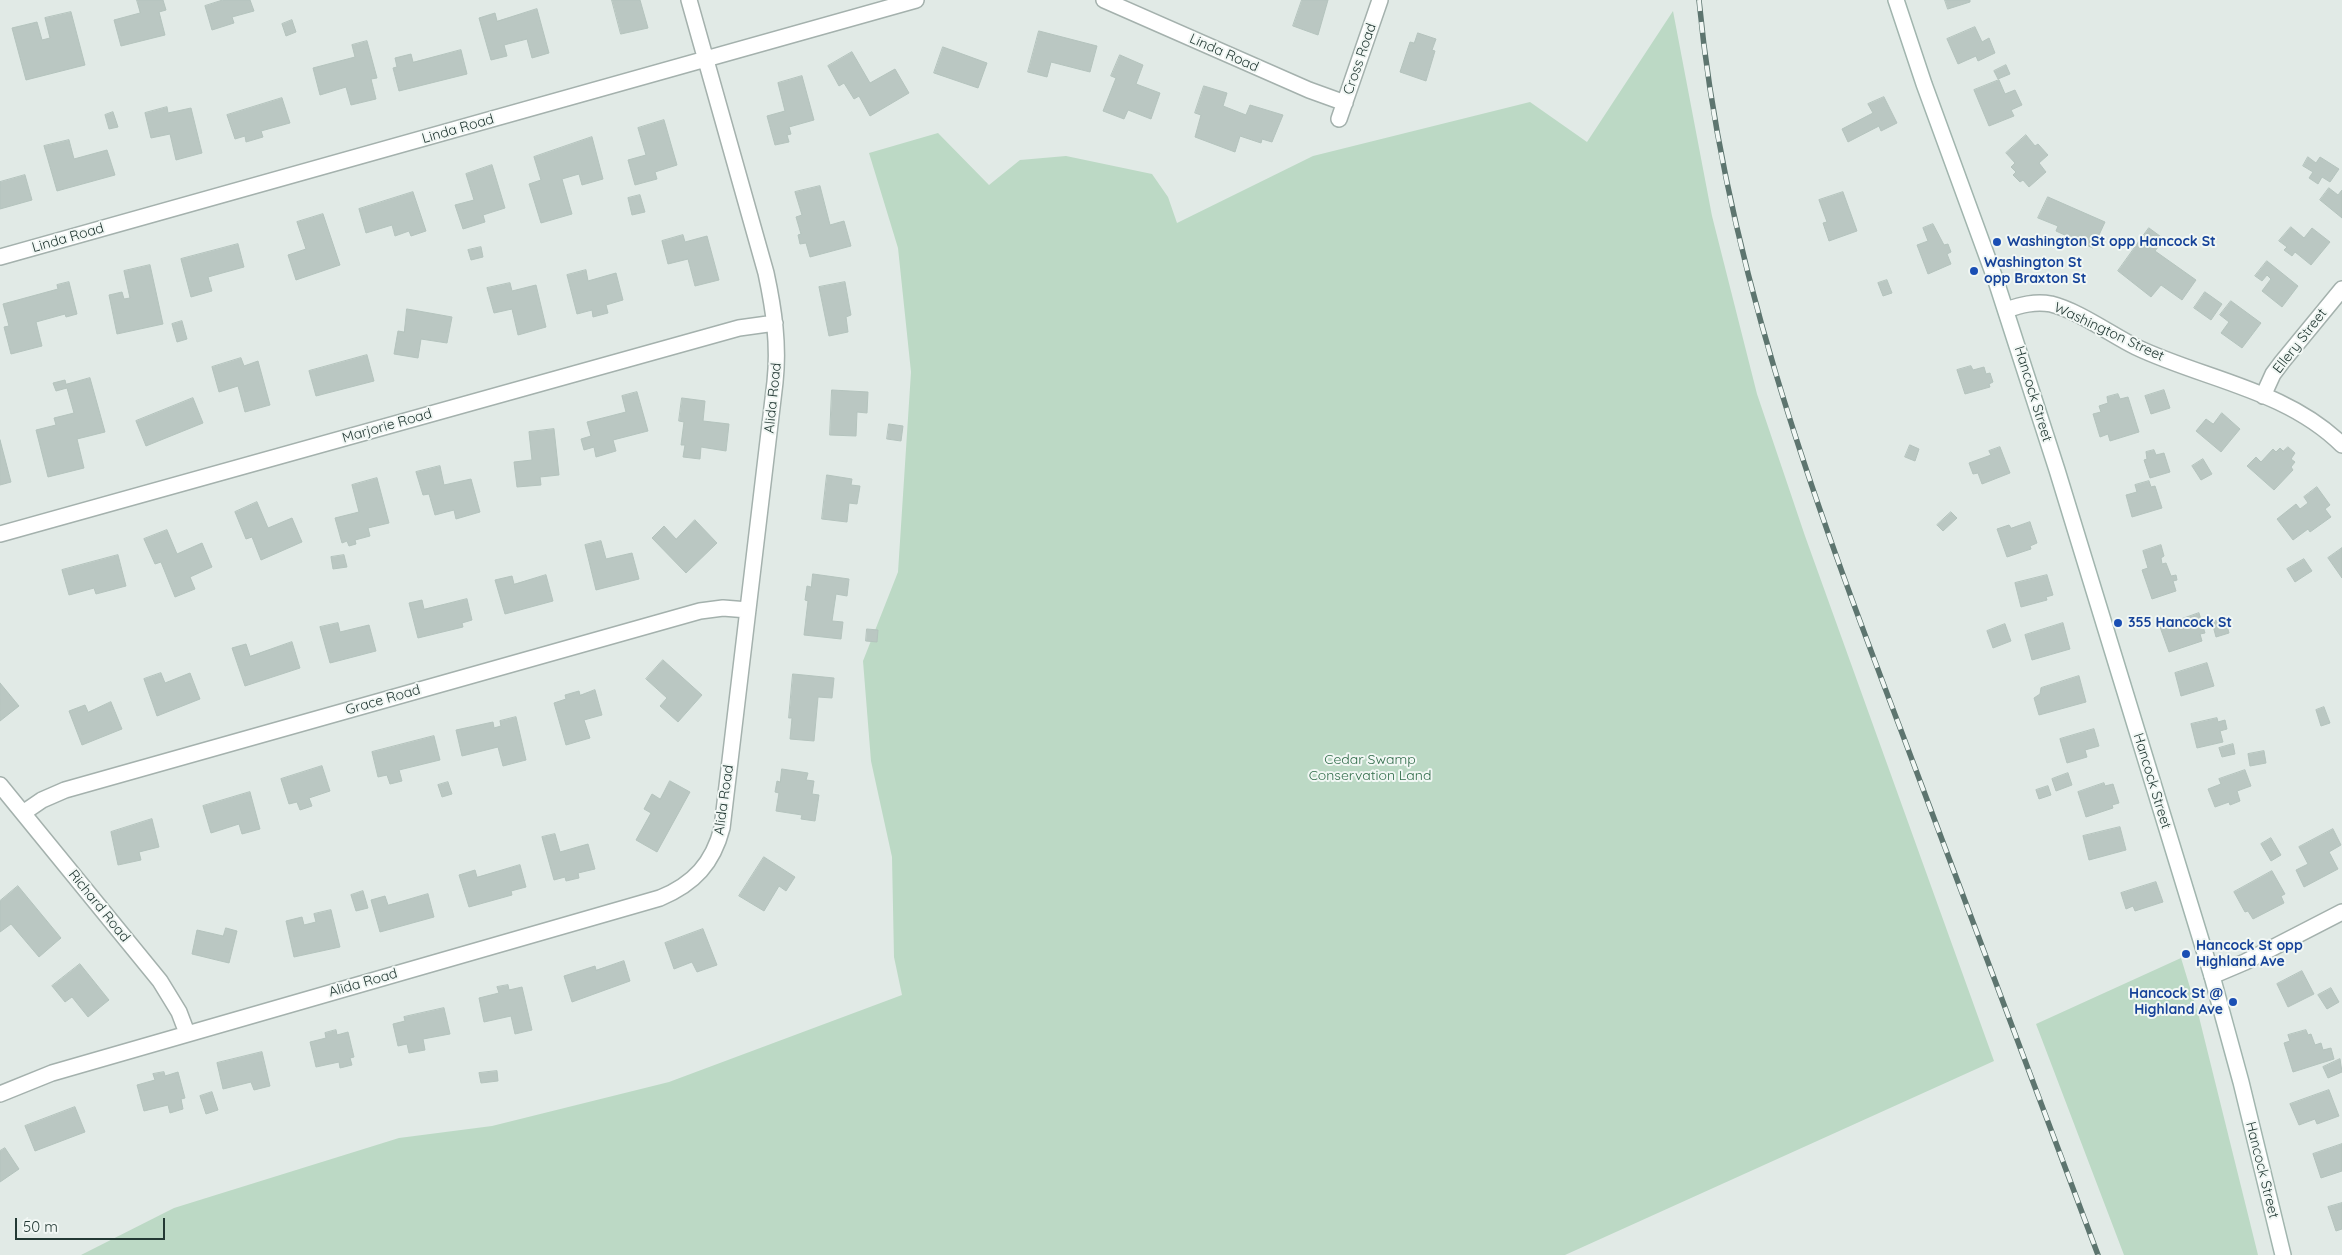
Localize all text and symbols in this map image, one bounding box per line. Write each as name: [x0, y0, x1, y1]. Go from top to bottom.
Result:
street label: Cross Road: [1340, 21, 1380, 97]
street label: Linda Road: [1187, 30, 1261, 76]
street label: Linda Road: [420, 111, 496, 147]
street label: Linda Road: [30, 220, 106, 256]
place label: Washington St opp Hancock St: [2007, 234, 2216, 250]
marker: Washington St opp Hancock St: [1991, 236, 2003, 248]
place label: Washington St opp Braxton St: [1984, 255, 2086, 288]
marker: Washington St opp Braxton St: [1968, 265, 1980, 277]
street label: Washington Street: [2051, 299, 2167, 365]
street label: Ellery Street: [2269, 305, 2331, 377]
street label: Hancock Street: [2010, 344, 2056, 444]
street label: Alida Road: [761, 362, 785, 434]
street label: Marjorie Road: [340, 405, 434, 447]
place label: 355 Hancock St: [2128, 615, 2232, 631]
marker: 355 Hancock St: [2112, 617, 2124, 629]
street label: Grace Road: [344, 681, 422, 719]
street label: Hancock Street: [2129, 731, 2175, 831]
park label: Cedar Swamp Conservation Land: [1309, 752, 1431, 784]
street label: Alida Road: [711, 764, 737, 836]
street label: Richard Road: [65, 866, 133, 946]
place label: Hancock St opp Highland Ave: [2196, 938, 2303, 970]
marker: Hancock St opp Highland Ave: [2180, 948, 2192, 960]
street label: Alida Road: [327, 965, 399, 1001]
place label: Hancock St @ Highland Ave: [2129, 986, 2223, 1019]
marker: Hancock St @ Highland Ave: [2227, 996, 2239, 1008]
street label: Hancock Street: [2242, 1120, 2282, 1220]
scale bar: [18, 1208, 168, 1240]
text: 50 m: [23, 1217, 58, 1236]

